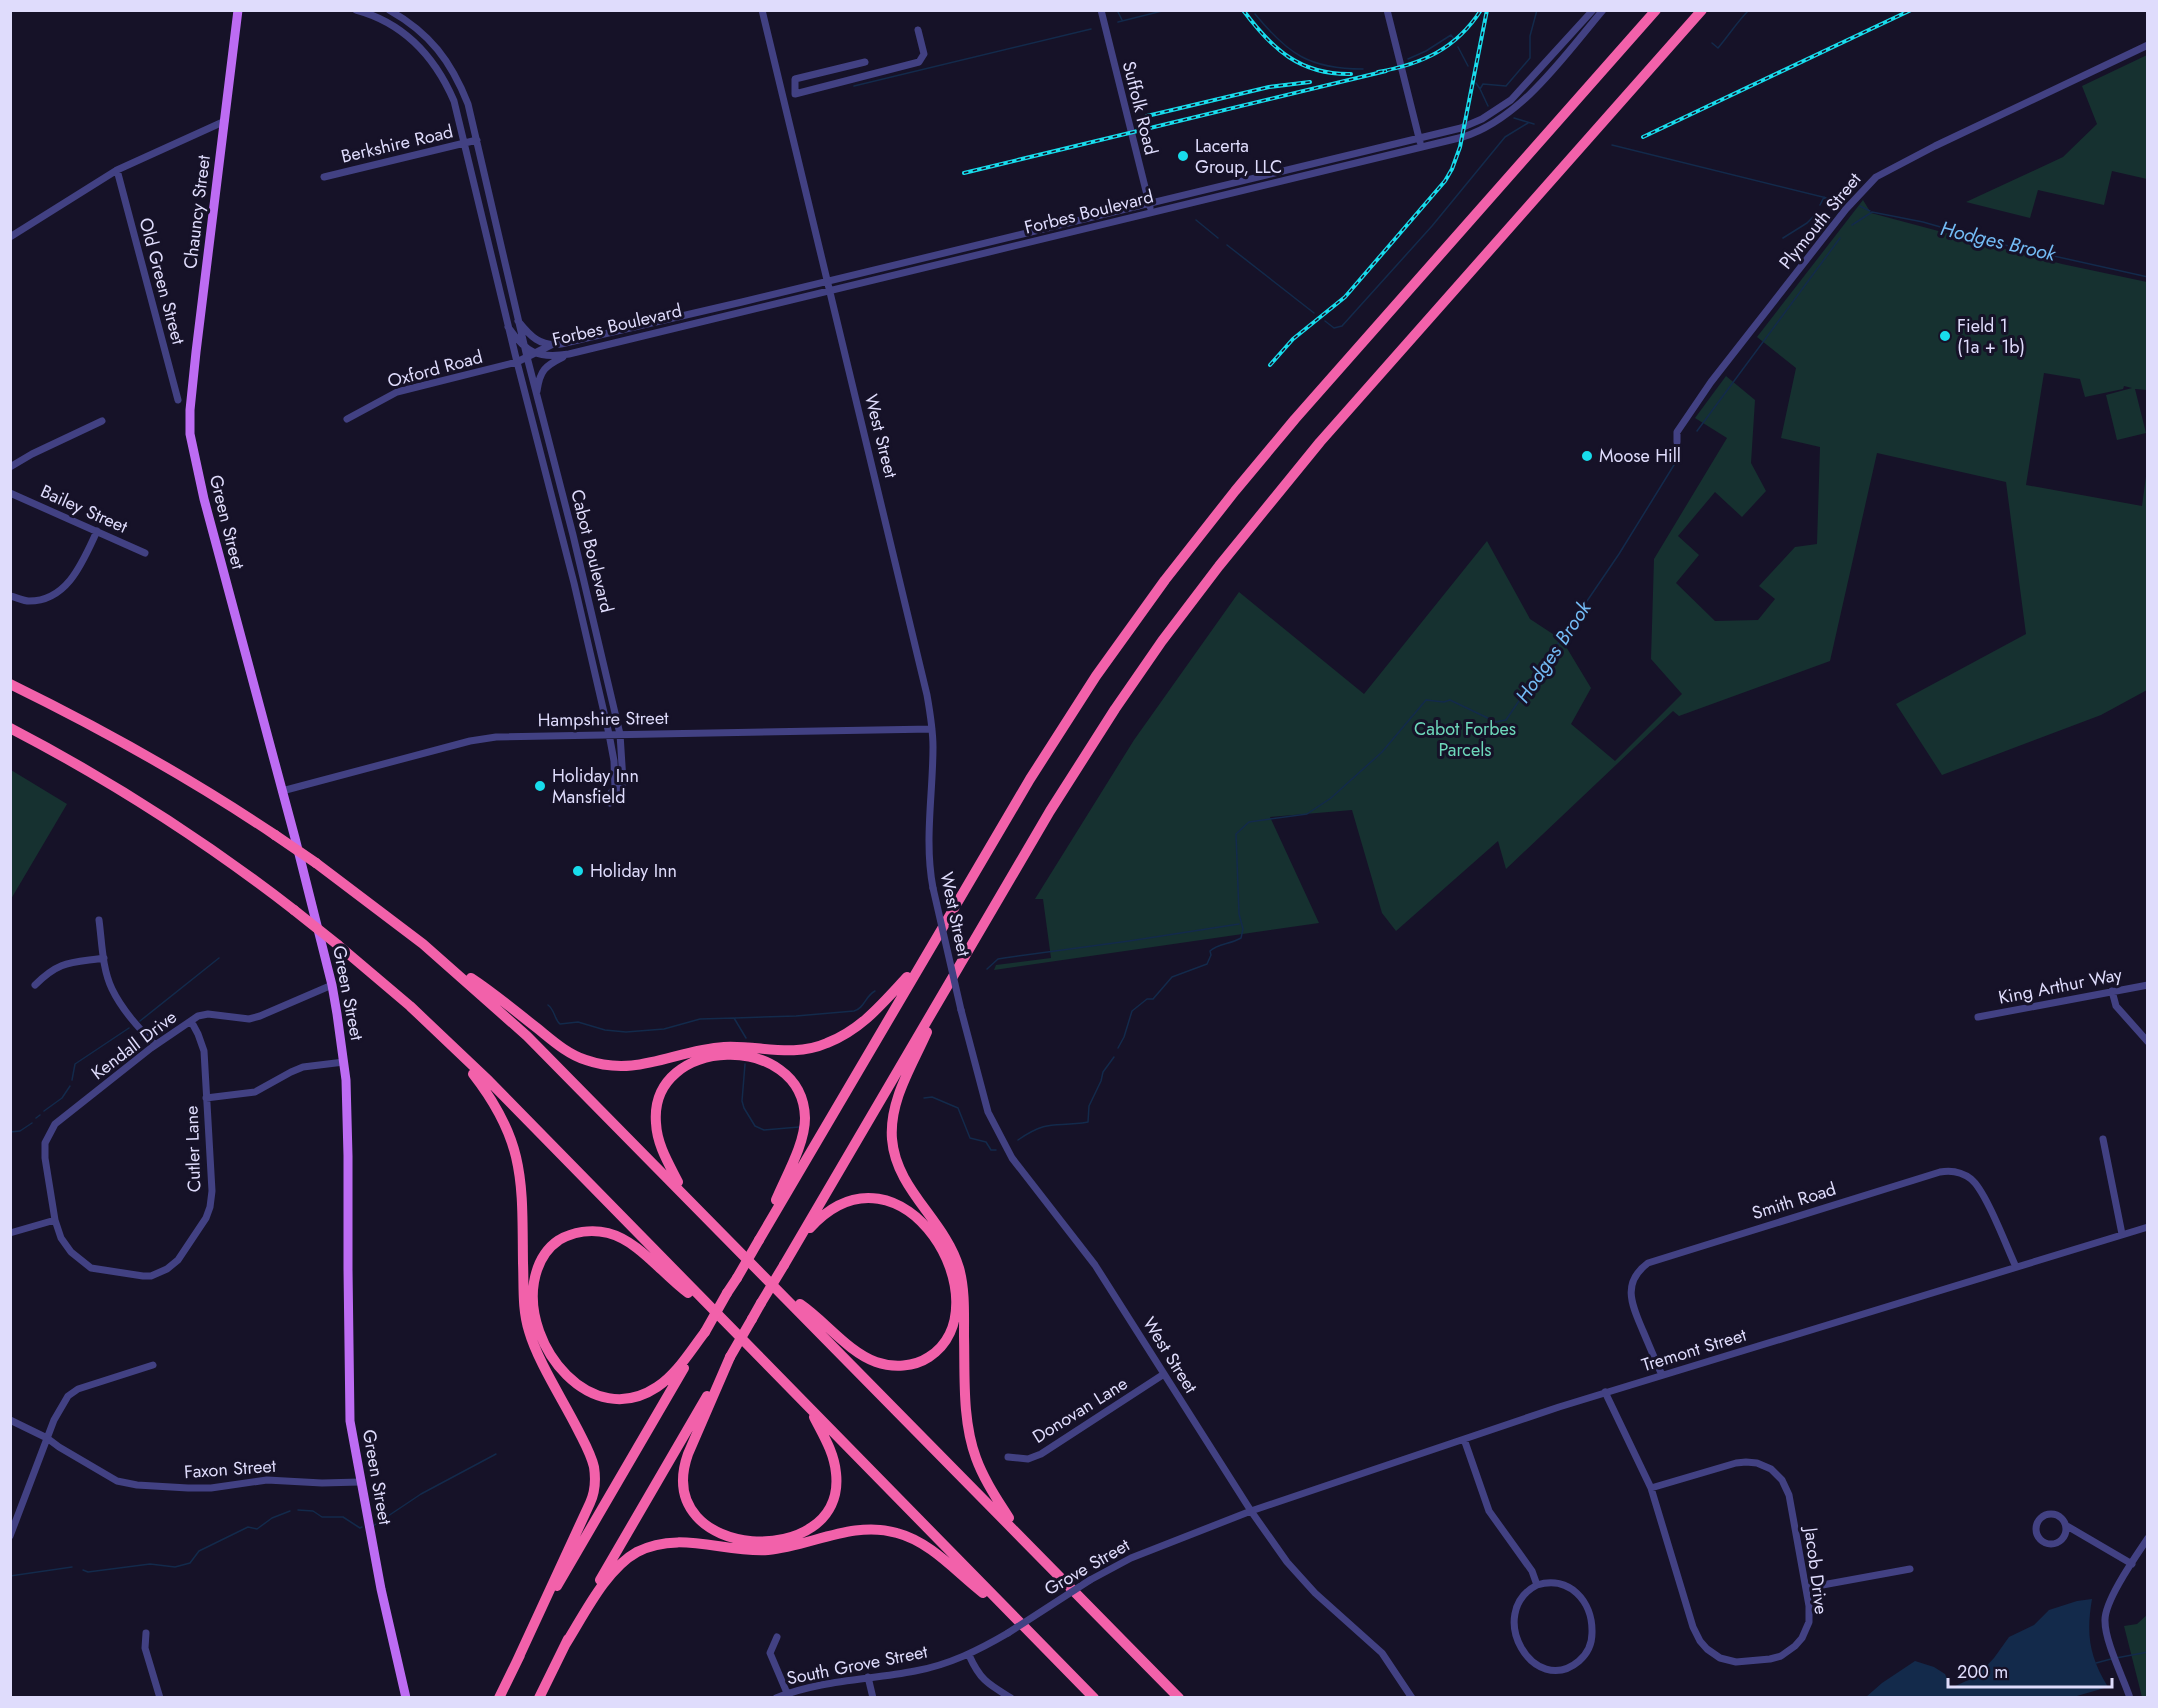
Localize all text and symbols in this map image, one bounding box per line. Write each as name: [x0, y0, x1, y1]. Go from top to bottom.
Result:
street label: Suffolk Road: [1116, 58, 1164, 158]
street label: Berkshire Road: [338, 118, 456, 170]
place label: Lacerta Group, LLC: [1195, 133, 1282, 180]
marker: Lacerta Group, LLC: [1176, 149, 1190, 163]
street label: Chauncy Street: [177, 153, 217, 270]
street label: Plymouth Street: [1773, 167, 1867, 275]
street label: Forbes Boulevard: [1022, 183, 1156, 241]
water label: Hodges Brook: [1937, 214, 2060, 269]
street label: Old Green Street: [133, 215, 192, 348]
street label: Forbes Boulevard: [550, 297, 684, 353]
place label: Field 1 (1a + 1b): [1957, 313, 2025, 360]
marker: Field 1 (1a + 1b): [1938, 329, 1952, 343]
street label: Oxford Road: [385, 344, 485, 394]
street label: West Street: [858, 391, 904, 481]
place label: Moose Hill: [1599, 443, 1681, 469]
marker: Moose Hill: [1580, 449, 1594, 463]
street label: Green Street: [203, 472, 251, 572]
street label: Bailey Street: [36, 478, 132, 540]
street label: Cabot Boulevard: [564, 487, 620, 615]
water label: Hodges Brook: [1509, 594, 1599, 709]
street label: Hampshire Street: [537, 705, 669, 733]
park label: Cabot Forbes Parcels: [1414, 716, 1516, 763]
place label: Holiday Inn Mansfield: [552, 763, 639, 810]
marker: Holiday Inn Mansfield: [533, 779, 547, 793]
place label: Holiday Inn: [590, 858, 677, 884]
marker: Holiday Inn: [571, 864, 585, 878]
street label: West Street: [933, 869, 977, 959]
street label: Green Street: [326, 943, 370, 1043]
street label: King Arthur Way: [1996, 961, 2124, 1011]
street label: Kendall Drive: [86, 1004, 182, 1086]
street label: Cutler Lane: [178, 1105, 208, 1193]
street label: Smith Road: [1749, 1176, 1839, 1226]
street label: West Street: [1136, 1312, 1204, 1399]
street label: Tremont Street: [1639, 1322, 1750, 1378]
street label: Donovan Lane: [1027, 1370, 1133, 1450]
street label: Green Street: [356, 1427, 398, 1527]
street label: Faxon Street: [183, 1453, 277, 1485]
street label: Jacob Drive: [1798, 1524, 1834, 1616]
street label: Grove Street: [1039, 1532, 1135, 1602]
street label: South Grove Street: [784, 1638, 930, 1691]
scale bar: [1948, 1651, 2112, 1689]
text: 200 m: [1957, 1659, 2008, 1685]

